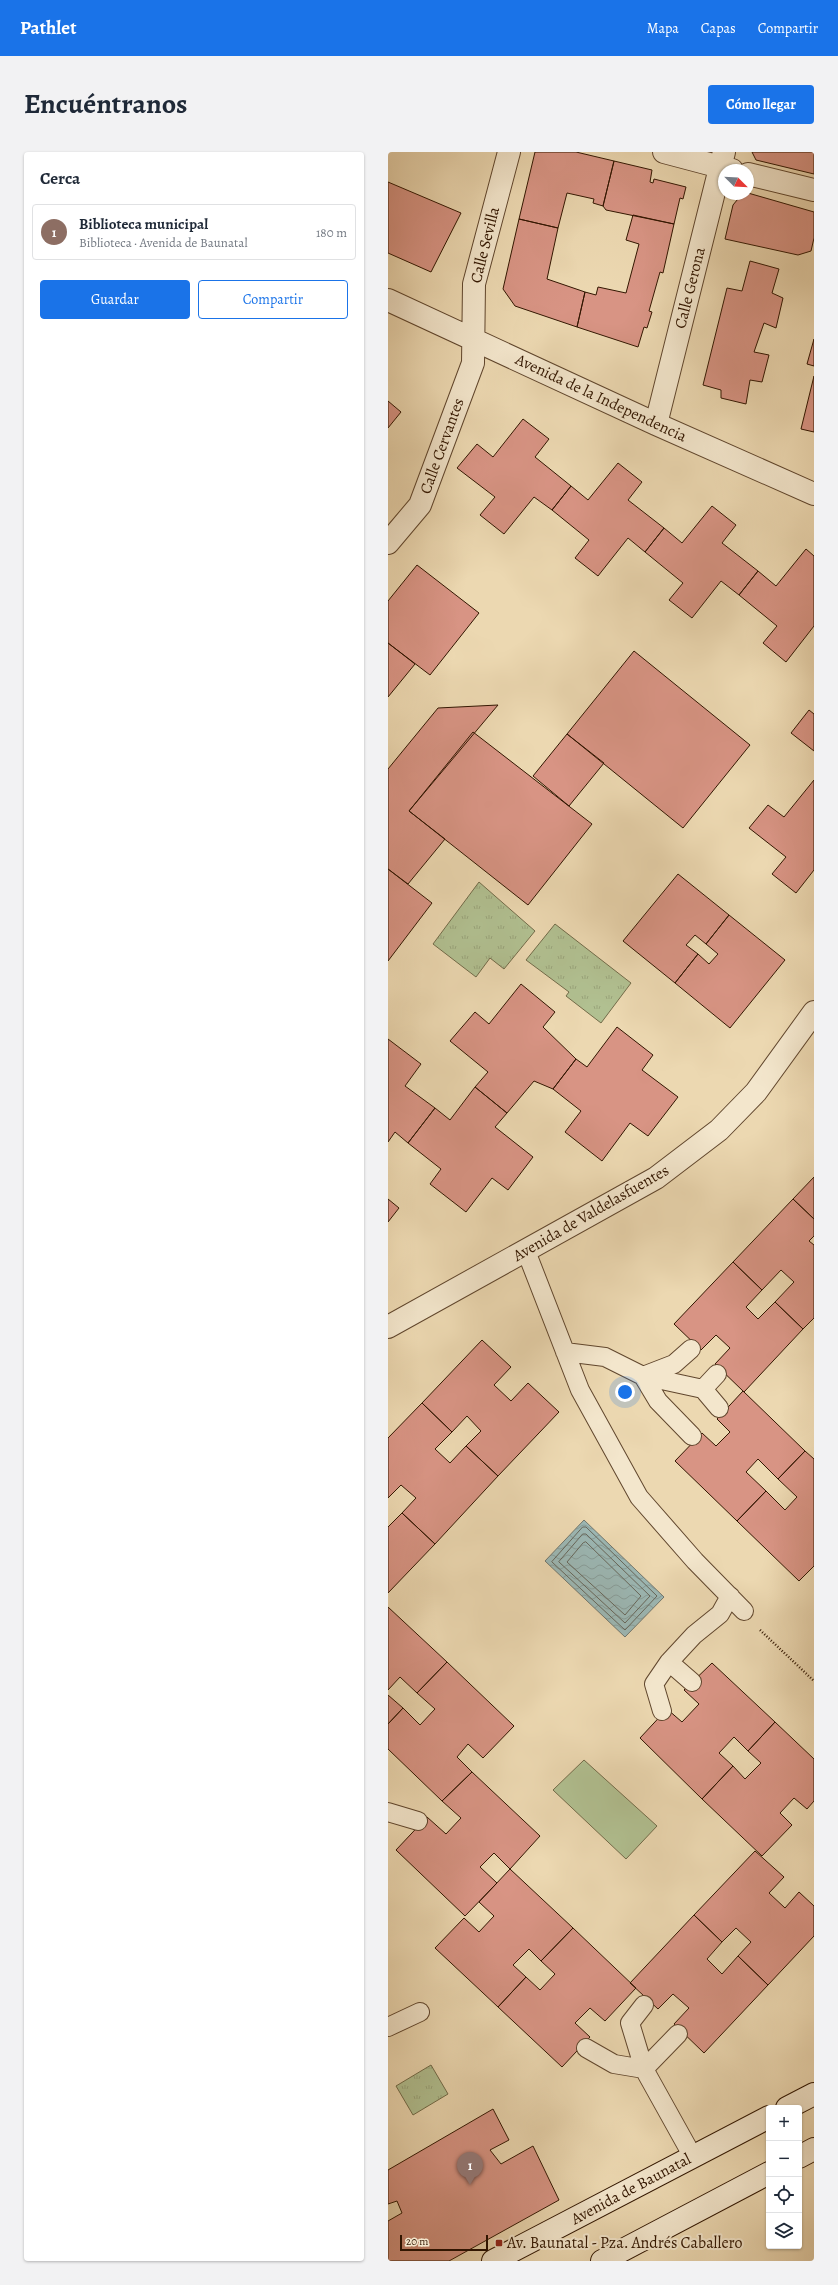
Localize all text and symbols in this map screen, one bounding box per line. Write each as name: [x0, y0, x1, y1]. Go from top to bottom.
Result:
text: Pathlet: [20, 15, 76, 41]
text: Mapa: [647, 19, 679, 38]
text: Capas: [701, 19, 736, 38]
text: Compartir: [758, 19, 818, 38]
text: Encuéntranos: [24, 85, 188, 123]
button: Cómo llegar: [708, 85, 814, 124]
north arrow: [718, 164, 754, 200]
text: Cerca: [40, 167, 80, 190]
street label: Calle Sevilla: [465, 204, 505, 285]
text: Biblioteca municipal: [79, 214, 208, 234]
text: 1: [52, 224, 56, 241]
text: 180 m: [316, 224, 347, 241]
text: Biblioteca · Avenida de Baunatal: [79, 234, 248, 251]
street label: Calle Gerona: [669, 244, 711, 331]
button: Guardar: [40, 280, 190, 319]
button: Compartir: [198, 280, 348, 319]
street label: Avenida de la Independencia: [511, 348, 691, 448]
street label: Calle Cervantes: [414, 395, 470, 497]
street label: Avenida de Valdelasfuentes: [508, 1159, 673, 1267]
your location: [615, 1382, 635, 1402]
map controls: [766, 2105, 802, 2249]
button: +: [766, 2105, 802, 2141]
button: −: [766, 2141, 802, 2177]
street label: Avenida de Baunatal: [566, 2148, 695, 2230]
pin: 1: [457, 2152, 483, 2185]
button: locate: [766, 2177, 802, 2213]
button: layers: [766, 2213, 802, 2249]
place label: Av. Baunatal - Pza. Andrés Caballero: [506, 2232, 743, 2254]
scale bar: [400, 2233, 488, 2252]
text: 20 m: [406, 2234, 428, 2249]
marker: Av. Baunatal - Pza. Andrés Caballero: [494, 2238, 504, 2248]

